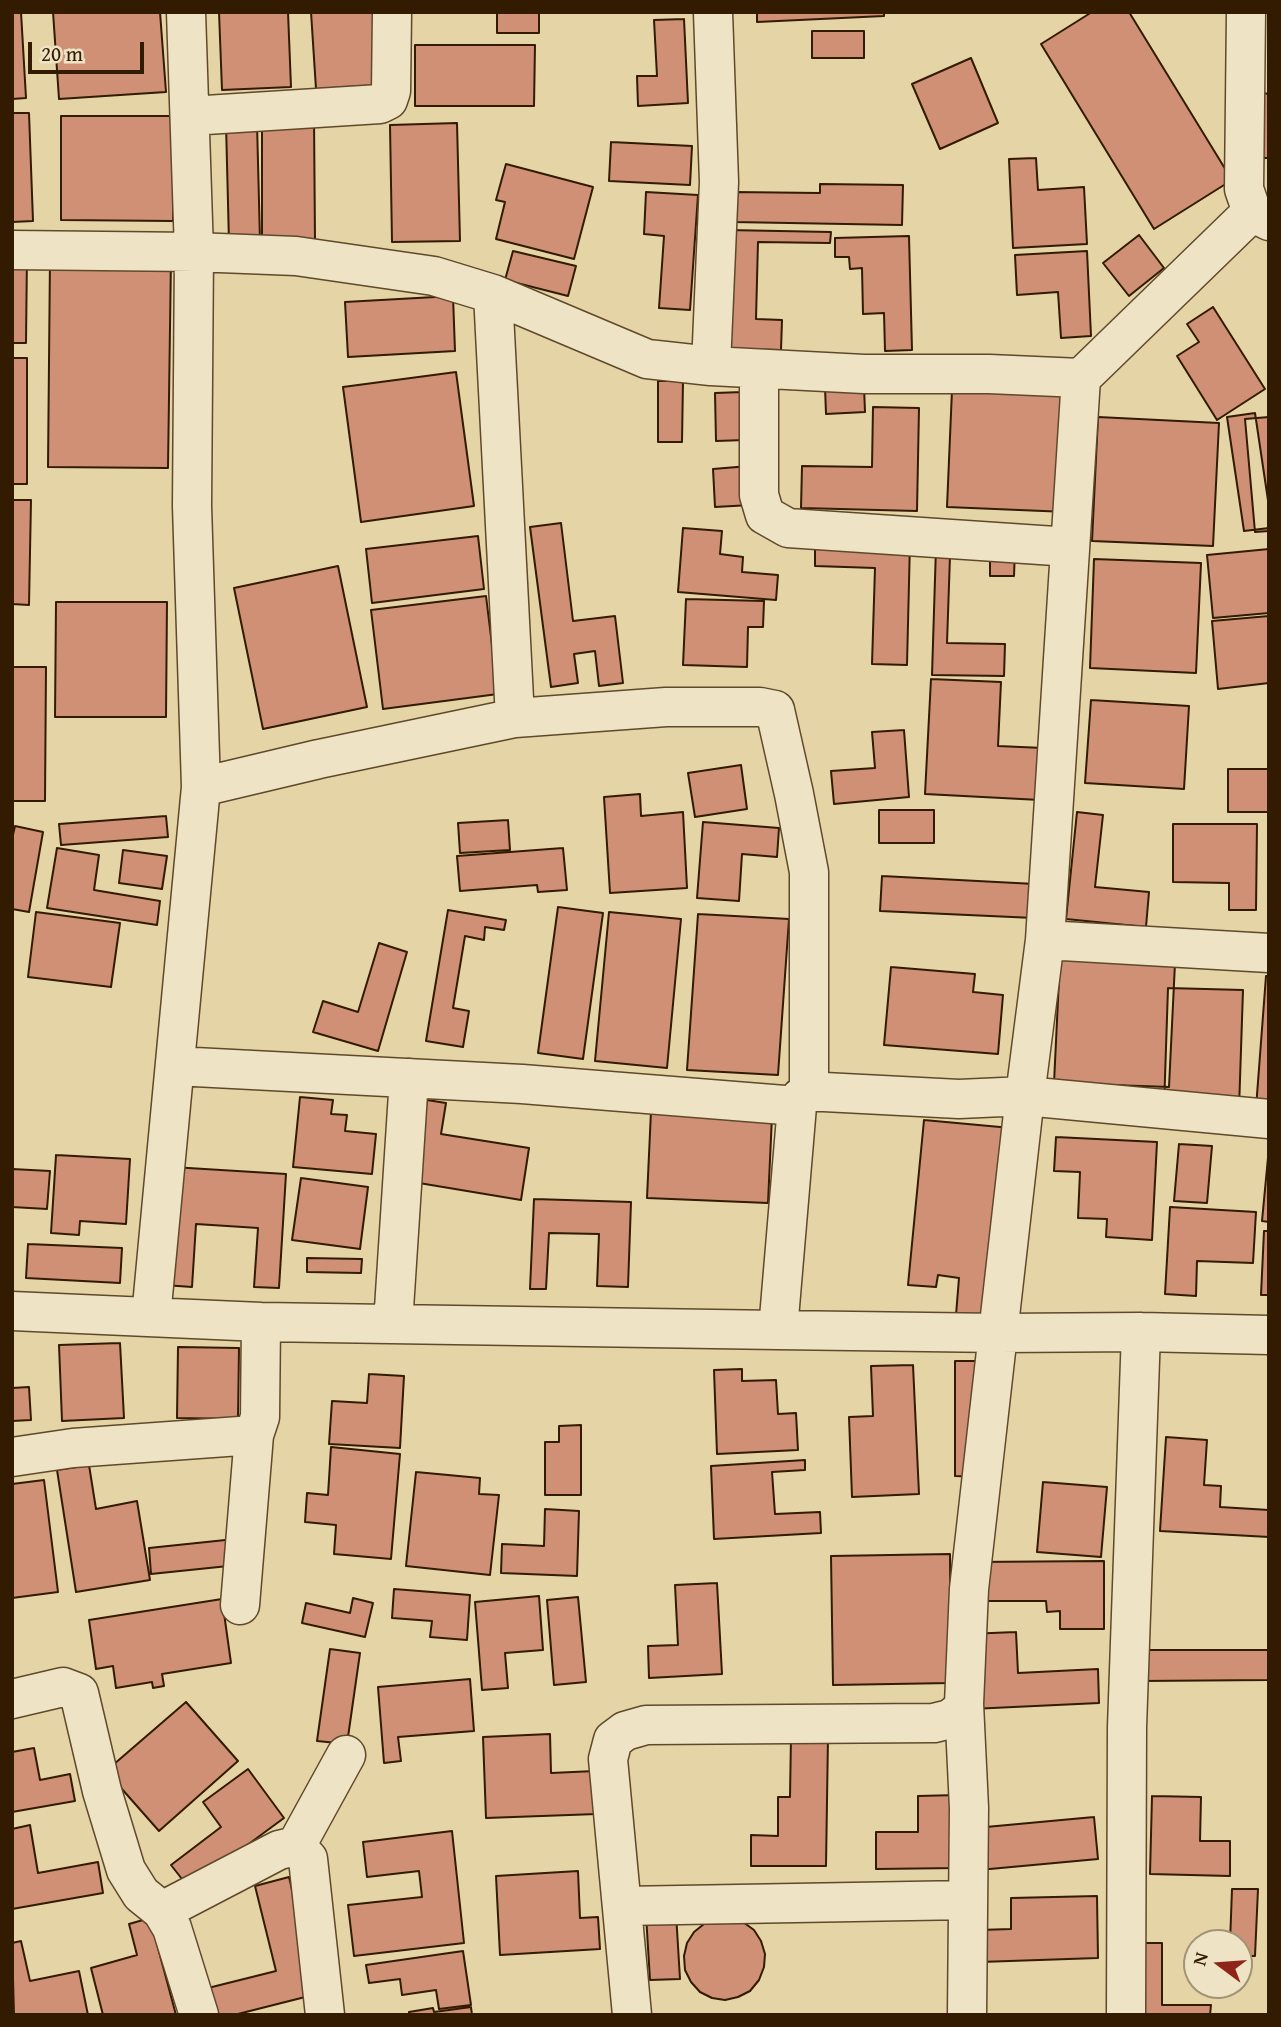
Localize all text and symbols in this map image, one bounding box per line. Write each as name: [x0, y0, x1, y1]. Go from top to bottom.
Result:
scale bar: [32, 28, 147, 72]
text: 20 m: [41, 38, 83, 69]
north arrow: [1183, 1929, 1253, 1999]
text: N: [1185, 1949, 1215, 1969]

